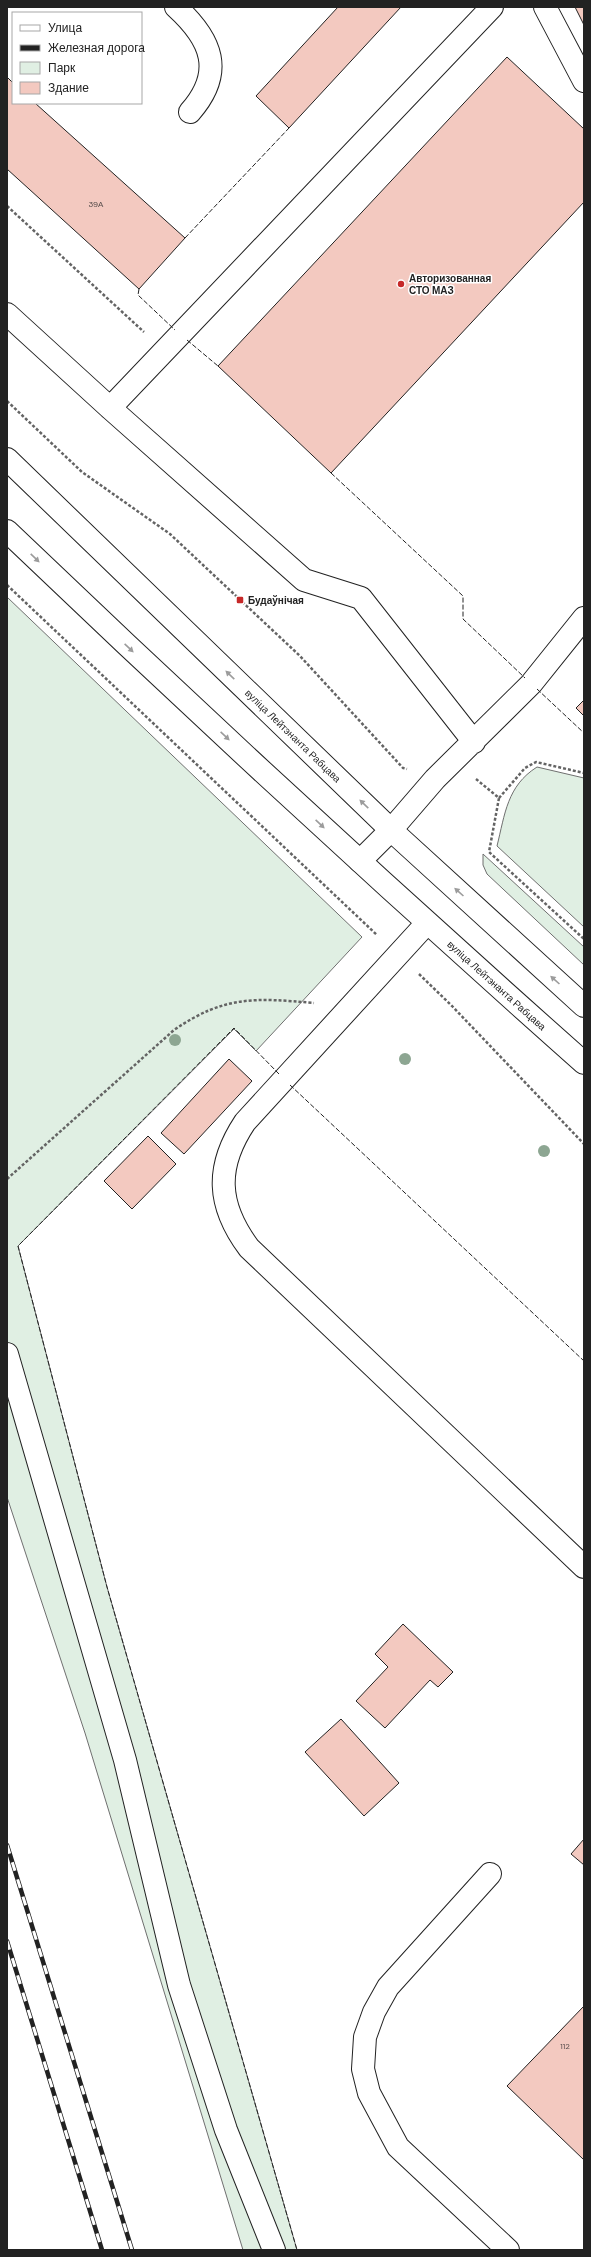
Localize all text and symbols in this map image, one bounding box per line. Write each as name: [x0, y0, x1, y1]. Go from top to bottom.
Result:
legend: [12, 12, 142, 104]
text: Улица: [48, 20, 82, 36]
text: Железная дорога: [48, 40, 145, 56]
text: Парк: [48, 60, 76, 76]
text: Здание: [48, 80, 89, 96]
house number: 39А: [89, 199, 104, 209]
place label: Авторизованная СТО МАЗ: [409, 272, 491, 297]
marker: Авторизованная СТО МАЗ: [396, 279, 406, 289]
one-way arrow: [30, 553, 40, 563]
place label: Будаўнічая: [248, 594, 304, 607]
marker: Будаўнічая: [235, 595, 245, 605]
one-way arrow: [124, 643, 134, 652]
one-way arrow: [225, 670, 235, 680]
street label: вуліца Лейтэнанта Рабцава: [243, 686, 344, 785]
one-way arrow: [220, 731, 229, 740]
one-way arrow: [359, 799, 369, 809]
one-way arrow: [315, 820, 325, 829]
one-way arrow: [454, 888, 465, 897]
street label: вуліца Лейтэнанта Рабцава: [445, 937, 549, 1033]
one-way arrow: [550, 975, 560, 985]
house number: 112: [560, 2041, 570, 2051]

